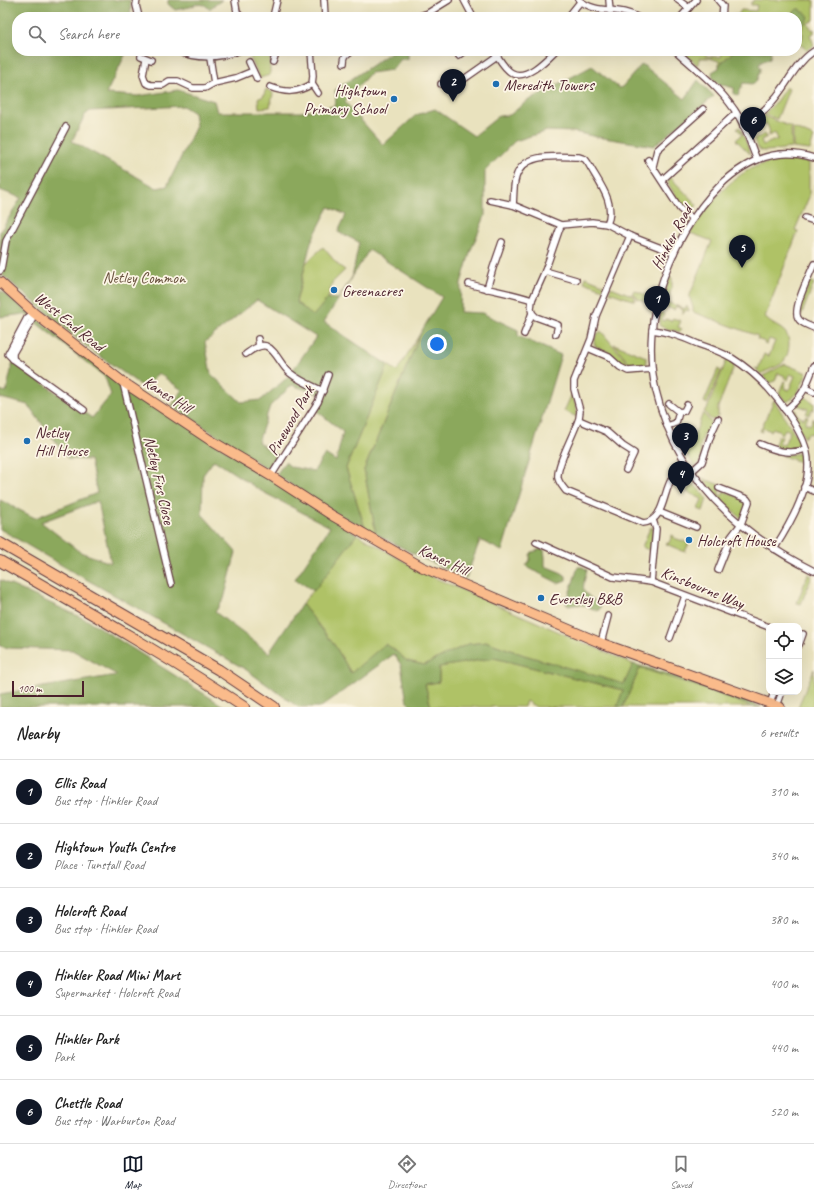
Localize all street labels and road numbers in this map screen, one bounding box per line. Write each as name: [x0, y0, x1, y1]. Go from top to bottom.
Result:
street label: Hinkler Road: [647, 199, 698, 273]
street label: West End Road: [30, 288, 110, 358]
street label: Kanes Hill: [140, 372, 198, 420]
street label: Pinewood Park: [263, 381, 319, 459]
street label: Netley Firs Close: [139, 434, 179, 528]
street label: Kanes Hill: [415, 540, 475, 582]
street label: Kinsbourne Way: [658, 562, 748, 614]

